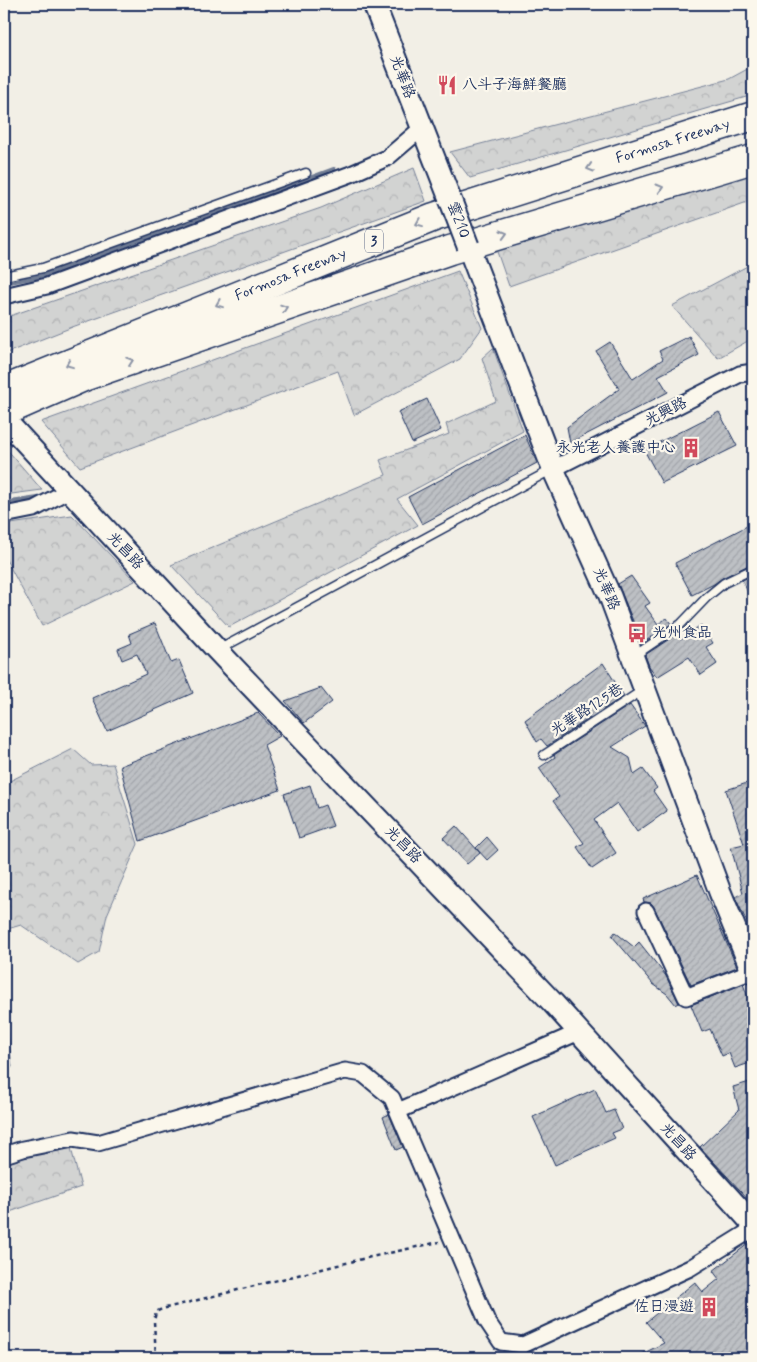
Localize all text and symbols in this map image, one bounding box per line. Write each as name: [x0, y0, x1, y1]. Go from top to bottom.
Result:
street label: 光華路: [385, 52, 419, 102]
restaurant icon: 八斗子海鮮餐廳: [436, 74, 458, 96]
place label: 八斗子海鮮餐廳: [462, 75, 567, 95]
street label: Formosa Freeway: [613, 114, 733, 169]
one-way arrow: [586, 162, 595, 172]
one-way arrow: [655, 183, 663, 193]
street label: 雲210: [442, 199, 474, 241]
one-way arrow: [415, 217, 424, 227]
road number: 3: [365, 230, 383, 252]
one-way arrow: [499, 230, 508, 240]
street label: Formosa Freeway: [232, 243, 350, 306]
one-way arrow: [216, 298, 224, 308]
one-way arrow: [279, 304, 287, 314]
one-way arrow: [125, 357, 134, 367]
one-way arrow: [65, 358, 73, 368]
street label: 光興路: [641, 393, 691, 431]
building icon: 永光老人養護中心: [680, 437, 702, 459]
place label: 永光老人養護中心: [556, 438, 676, 458]
street label: 光昌路: [102, 528, 148, 574]
street label: 光華路: [588, 564, 624, 614]
bus stop icon: 光州食品: [626, 622, 648, 644]
place label: 光州食品: [652, 623, 712, 643]
street label: 光華路125巷: [547, 679, 627, 741]
street label: 光昌路: [380, 822, 426, 868]
street label: 光昌路: [656, 1119, 700, 1165]
building icon: 佐日漫遊: [698, 1296, 720, 1318]
place label: 佐日漫遊: [634, 1297, 694, 1317]

